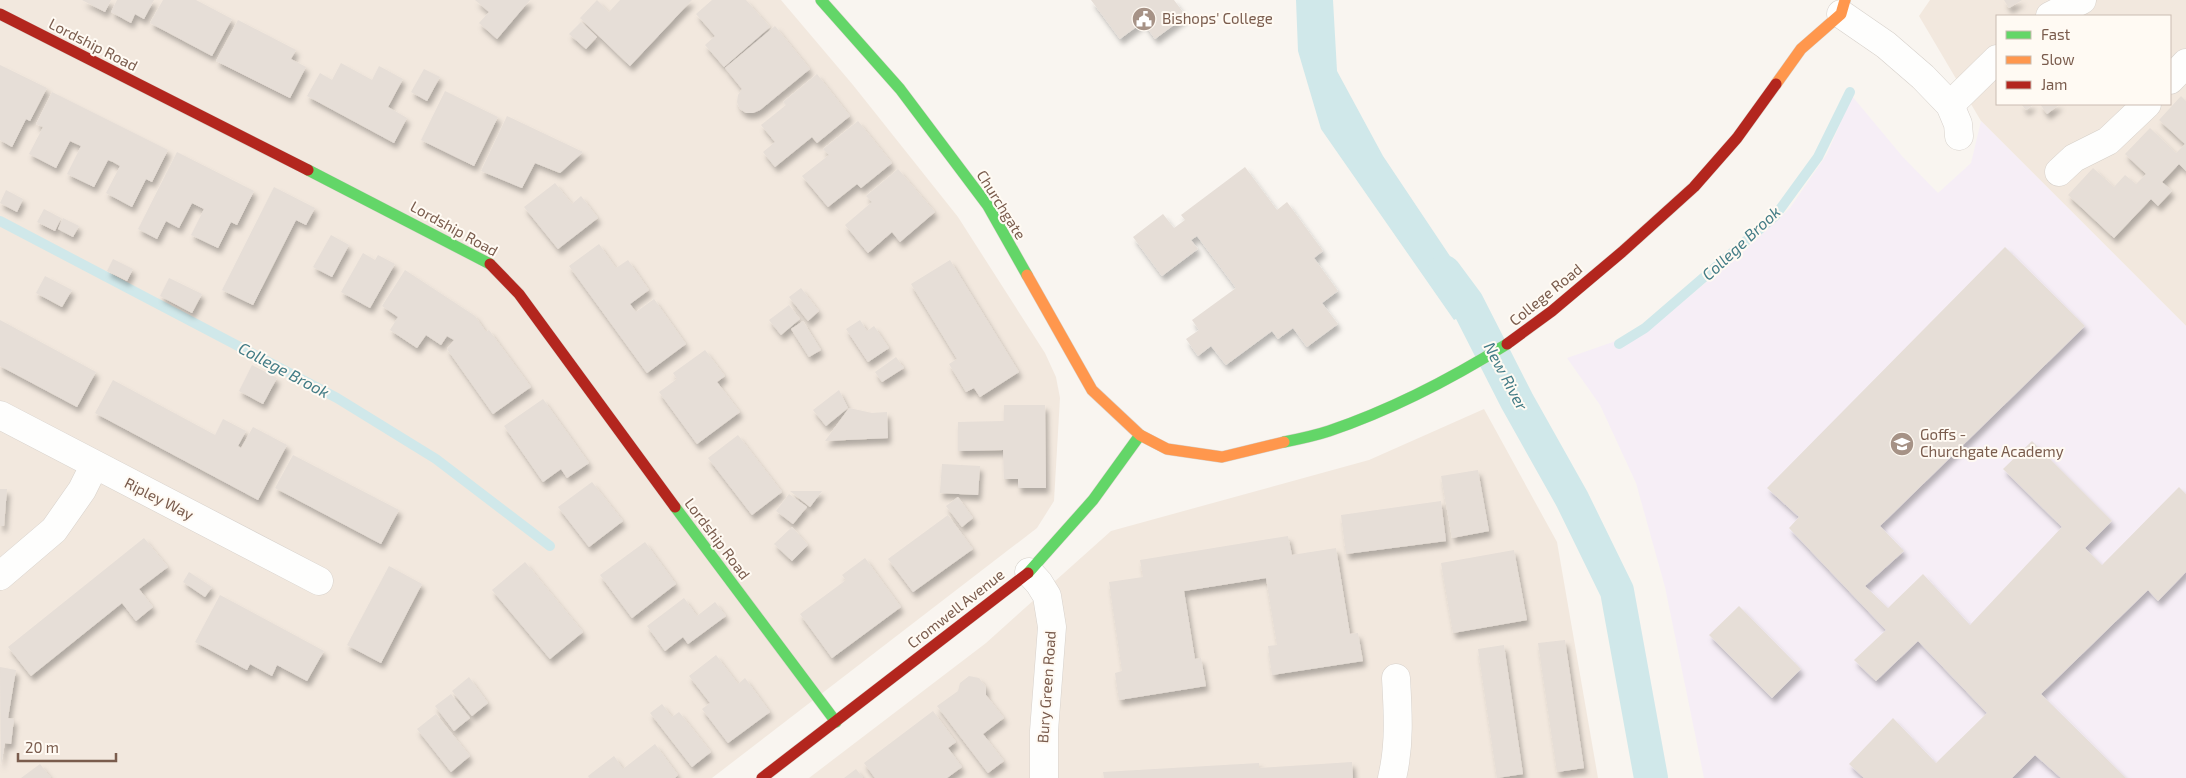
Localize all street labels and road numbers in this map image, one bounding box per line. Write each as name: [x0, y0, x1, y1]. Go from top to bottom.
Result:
street label: Lordship Road: [46, 14, 141, 74]
street label: Churchgate: [974, 167, 1030, 242]
street label: Lordship Road: [408, 197, 501, 260]
street label: College Road: [1505, 259, 1585, 329]
street label: Ripley Way: [122, 473, 197, 523]
street label: Lordship Road: [681, 494, 754, 583]
street label: Cromwell Avenue: [903, 565, 1007, 652]
street label: Bury Green Road: [1033, 630, 1059, 744]

